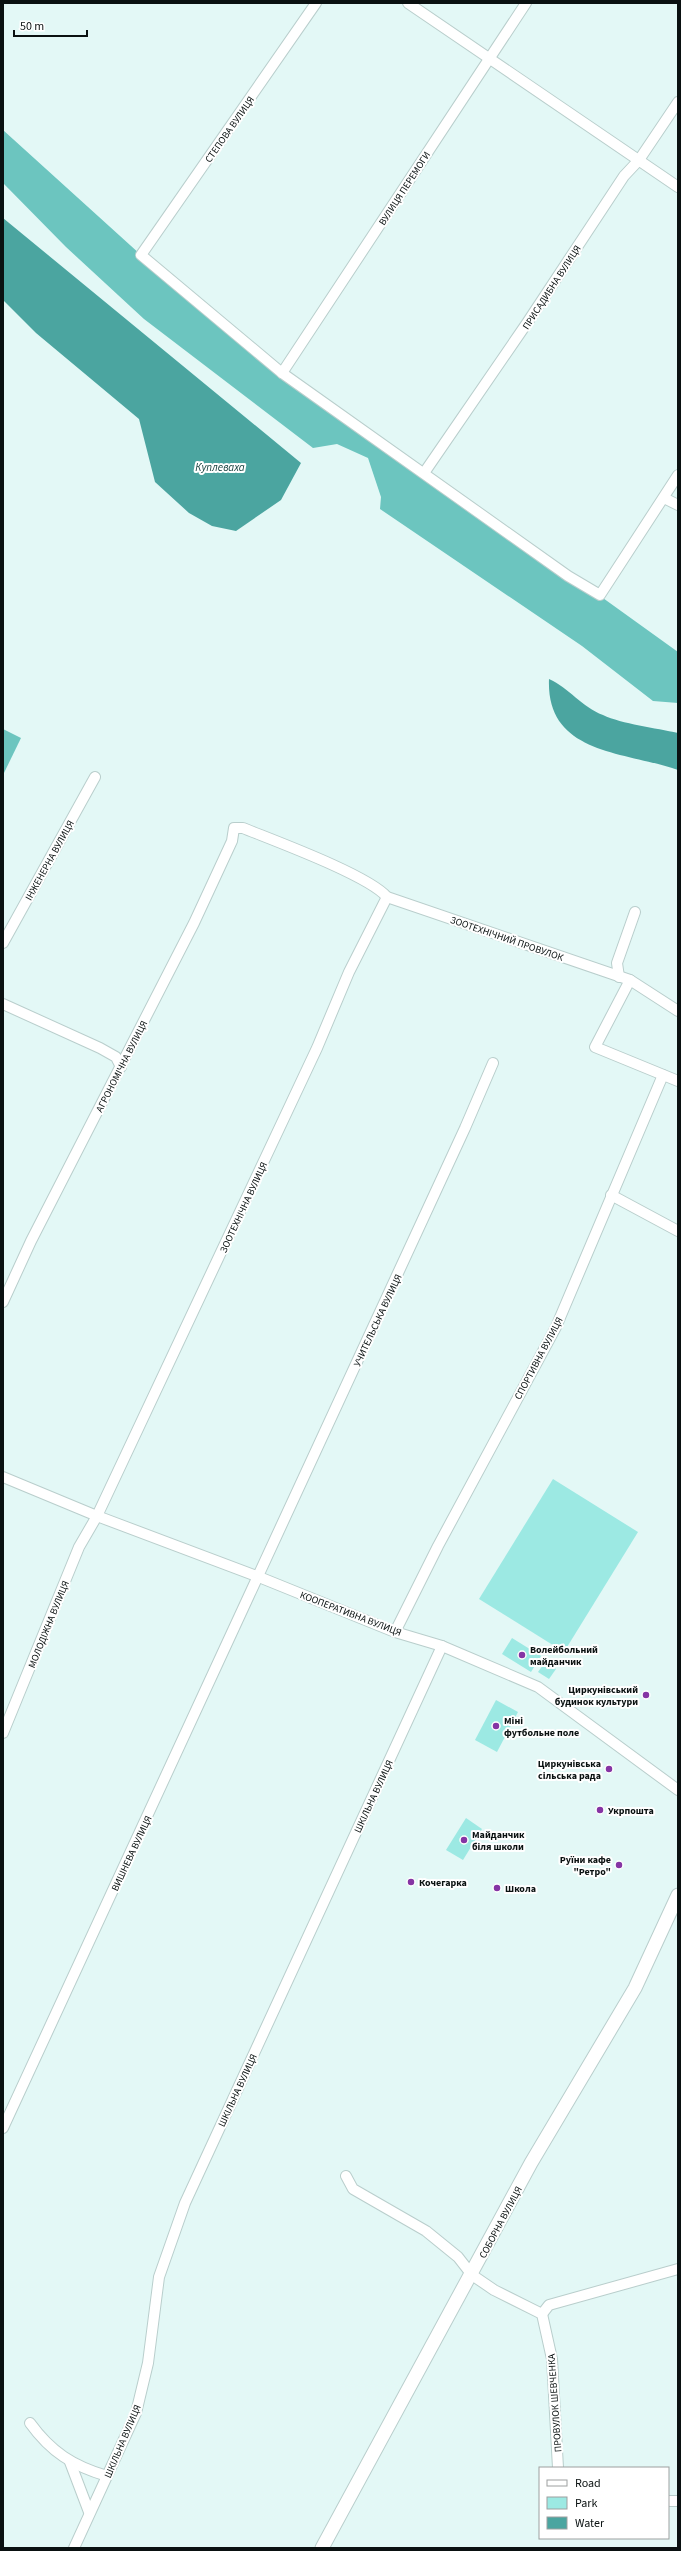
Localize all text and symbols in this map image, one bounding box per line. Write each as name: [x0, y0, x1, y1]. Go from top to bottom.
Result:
scale bar: [14, 12, 87, 38]
text: 50 m: [20, 18, 44, 35]
street label: СТЕПОВА ВУЛИЦЯ: [202, 94, 258, 166]
street label: ВУЛИЦЯ ПЕРЕМОГИ: [376, 149, 434, 228]
street label: ПРИСАДИБНА ВУЛИЦЯ: [519, 243, 584, 332]
water label: Куплеваха: [195, 460, 245, 475]
street label: ІНЖЕНЕРНА ВУЛИЦЯ: [22, 818, 78, 903]
street label: ЗООТЕХНІЧНИЙ ПРОВУЛОК: [448, 913, 565, 965]
street label: АГРОНОМІЧНА ВУЛИЦЯ: [93, 1018, 151, 1115]
street label: ЗООТЕХНІЧНА ВУЛИЦЯ: [217, 1160, 271, 1255]
street label: УЧИТЕЛЬСЬКА ВУЛИЦЯ: [350, 1272, 405, 1369]
street label: СПОРТИВНА ВУЛИЦЯ: [511, 1315, 567, 1402]
street label: МОЛОДІЖНА ВУЛИЦЯ: [25, 1579, 73, 1670]
street label: КООПЕРАТИВНА ВУЛИЦЯ: [298, 1588, 404, 1640]
place label: Волейбольний майданчик: [530, 1643, 598, 1669]
marker: Волейбольний майданчик: [517, 1650, 527, 1660]
place label: Циркунівський будинок культури: [555, 1683, 638, 1709]
marker: Циркунівський будинок культури: [641, 1690, 651, 1700]
place label: Міні футбольне поле: [504, 1714, 579, 1740]
marker: Міні футбольне поле: [491, 1721, 501, 1731]
place label: Циркунівська сільська рада: [538, 1757, 601, 1783]
street label: ШКІЛЬНА ВУЛИЦЯ: [351, 1758, 397, 1835]
marker: Циркунівська сільська рада: [604, 1764, 614, 1774]
place label: Укрпошта: [608, 1804, 654, 1818]
marker: Укрпошта: [595, 1805, 605, 1815]
street label: ВИШНЕВА ВУЛИЦЯ: [108, 1813, 156, 1893]
place label: Майданчик біля школи: [472, 1828, 525, 1854]
marker: Майданчик біля школи: [459, 1835, 469, 1845]
place label: Руїни кафе "Ретро": [560, 1853, 611, 1879]
marker: Руїни кафе "Ретро": [614, 1860, 624, 1870]
place label: Кочегарка: [419, 1876, 467, 1890]
marker: Кочегарка: [406, 1877, 416, 1887]
place label: Школа: [505, 1882, 536, 1896]
marker: Школа: [492, 1883, 502, 1893]
street label: ШКІЛЬНА ВУЛИЦЯ: [215, 2052, 261, 2129]
street label: СОБОРНА ВУЛИЦЯ: [476, 2184, 526, 2261]
street label: ПРОВУЛОК ШЕВЧЕНКА: [545, 2353, 565, 2453]
street label: ШКІЛЬНА ВУЛИЦЯ: [101, 2402, 145, 2480]
legend: [539, 2467, 669, 2539]
text: Road: [575, 2475, 601, 2492]
text: Park: [575, 2495, 597, 2512]
text: Water: [575, 2515, 605, 2532]

